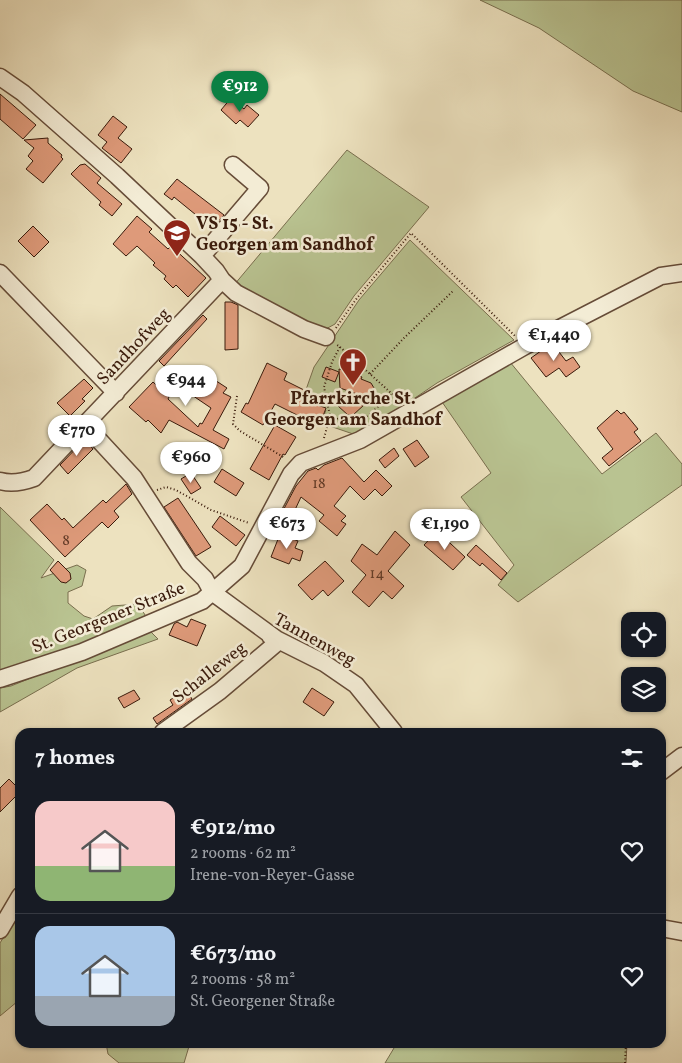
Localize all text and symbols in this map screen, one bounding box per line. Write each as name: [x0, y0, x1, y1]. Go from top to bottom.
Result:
pin: €912: [210, 70, 270, 113]
text: €912: [222, 76, 258, 98]
place label: VS 15 - St. Georgen am Sandhof: [196, 212, 375, 258]
school or university icon: VS 15 - St. Georgen am Sandhof: [162, 218, 192, 257]
street label: Sandhofweg: [92, 303, 177, 391]
pin: €1,440: [513, 320, 595, 362]
text: €1,440: [528, 325, 580, 347]
church icon: Pfarrkirche St. Georgen am Sandhof: [338, 347, 368, 386]
pin: €944: [156, 364, 216, 407]
text: €944: [166, 370, 206, 392]
place label: Pfarrkirche St. Georgen am Sandhof: [264, 387, 444, 433]
pin: €770: [47, 414, 107, 457]
text: €770: [59, 420, 95, 442]
pin: €960: [161, 442, 221, 484]
text: €960: [171, 447, 211, 469]
house number: 18: [312, 474, 326, 495]
pin: €673: [257, 508, 317, 550]
pin: €1,190: [404, 508, 486, 551]
text: €673: [269, 513, 305, 535]
text: €1,190: [421, 514, 469, 536]
house number: 8: [62, 531, 70, 552]
house number: 14: [370, 564, 384, 585]
street label: St. Georgener Straße: [28, 576, 189, 661]
street label: Tannenweg: [269, 608, 360, 673]
map controls: [621, 612, 666, 712]
button: locate: [621, 612, 666, 657]
street label: Schalleweg: [168, 636, 252, 710]
button: layers: [621, 667, 666, 712]
text: 7 homes: [35, 744, 115, 773]
icon: filters: [618, 744, 646, 772]
text: €912/mo: [190, 814, 275, 843]
icon: home: [75, 821, 135, 881]
icon: heart: [618, 837, 646, 865]
text: 2 rooms · 62 m²: [190, 843, 296, 865]
text: Irene-von-Reyer-Gasse: [190, 865, 355, 887]
text: €673/mo: [190, 940, 276, 969]
icon: home: [75, 946, 135, 1006]
icon: heart: [618, 962, 646, 990]
text: 2 rooms · 58 m²: [190, 969, 295, 991]
text: St. Georgener Straße: [190, 991, 335, 1013]

